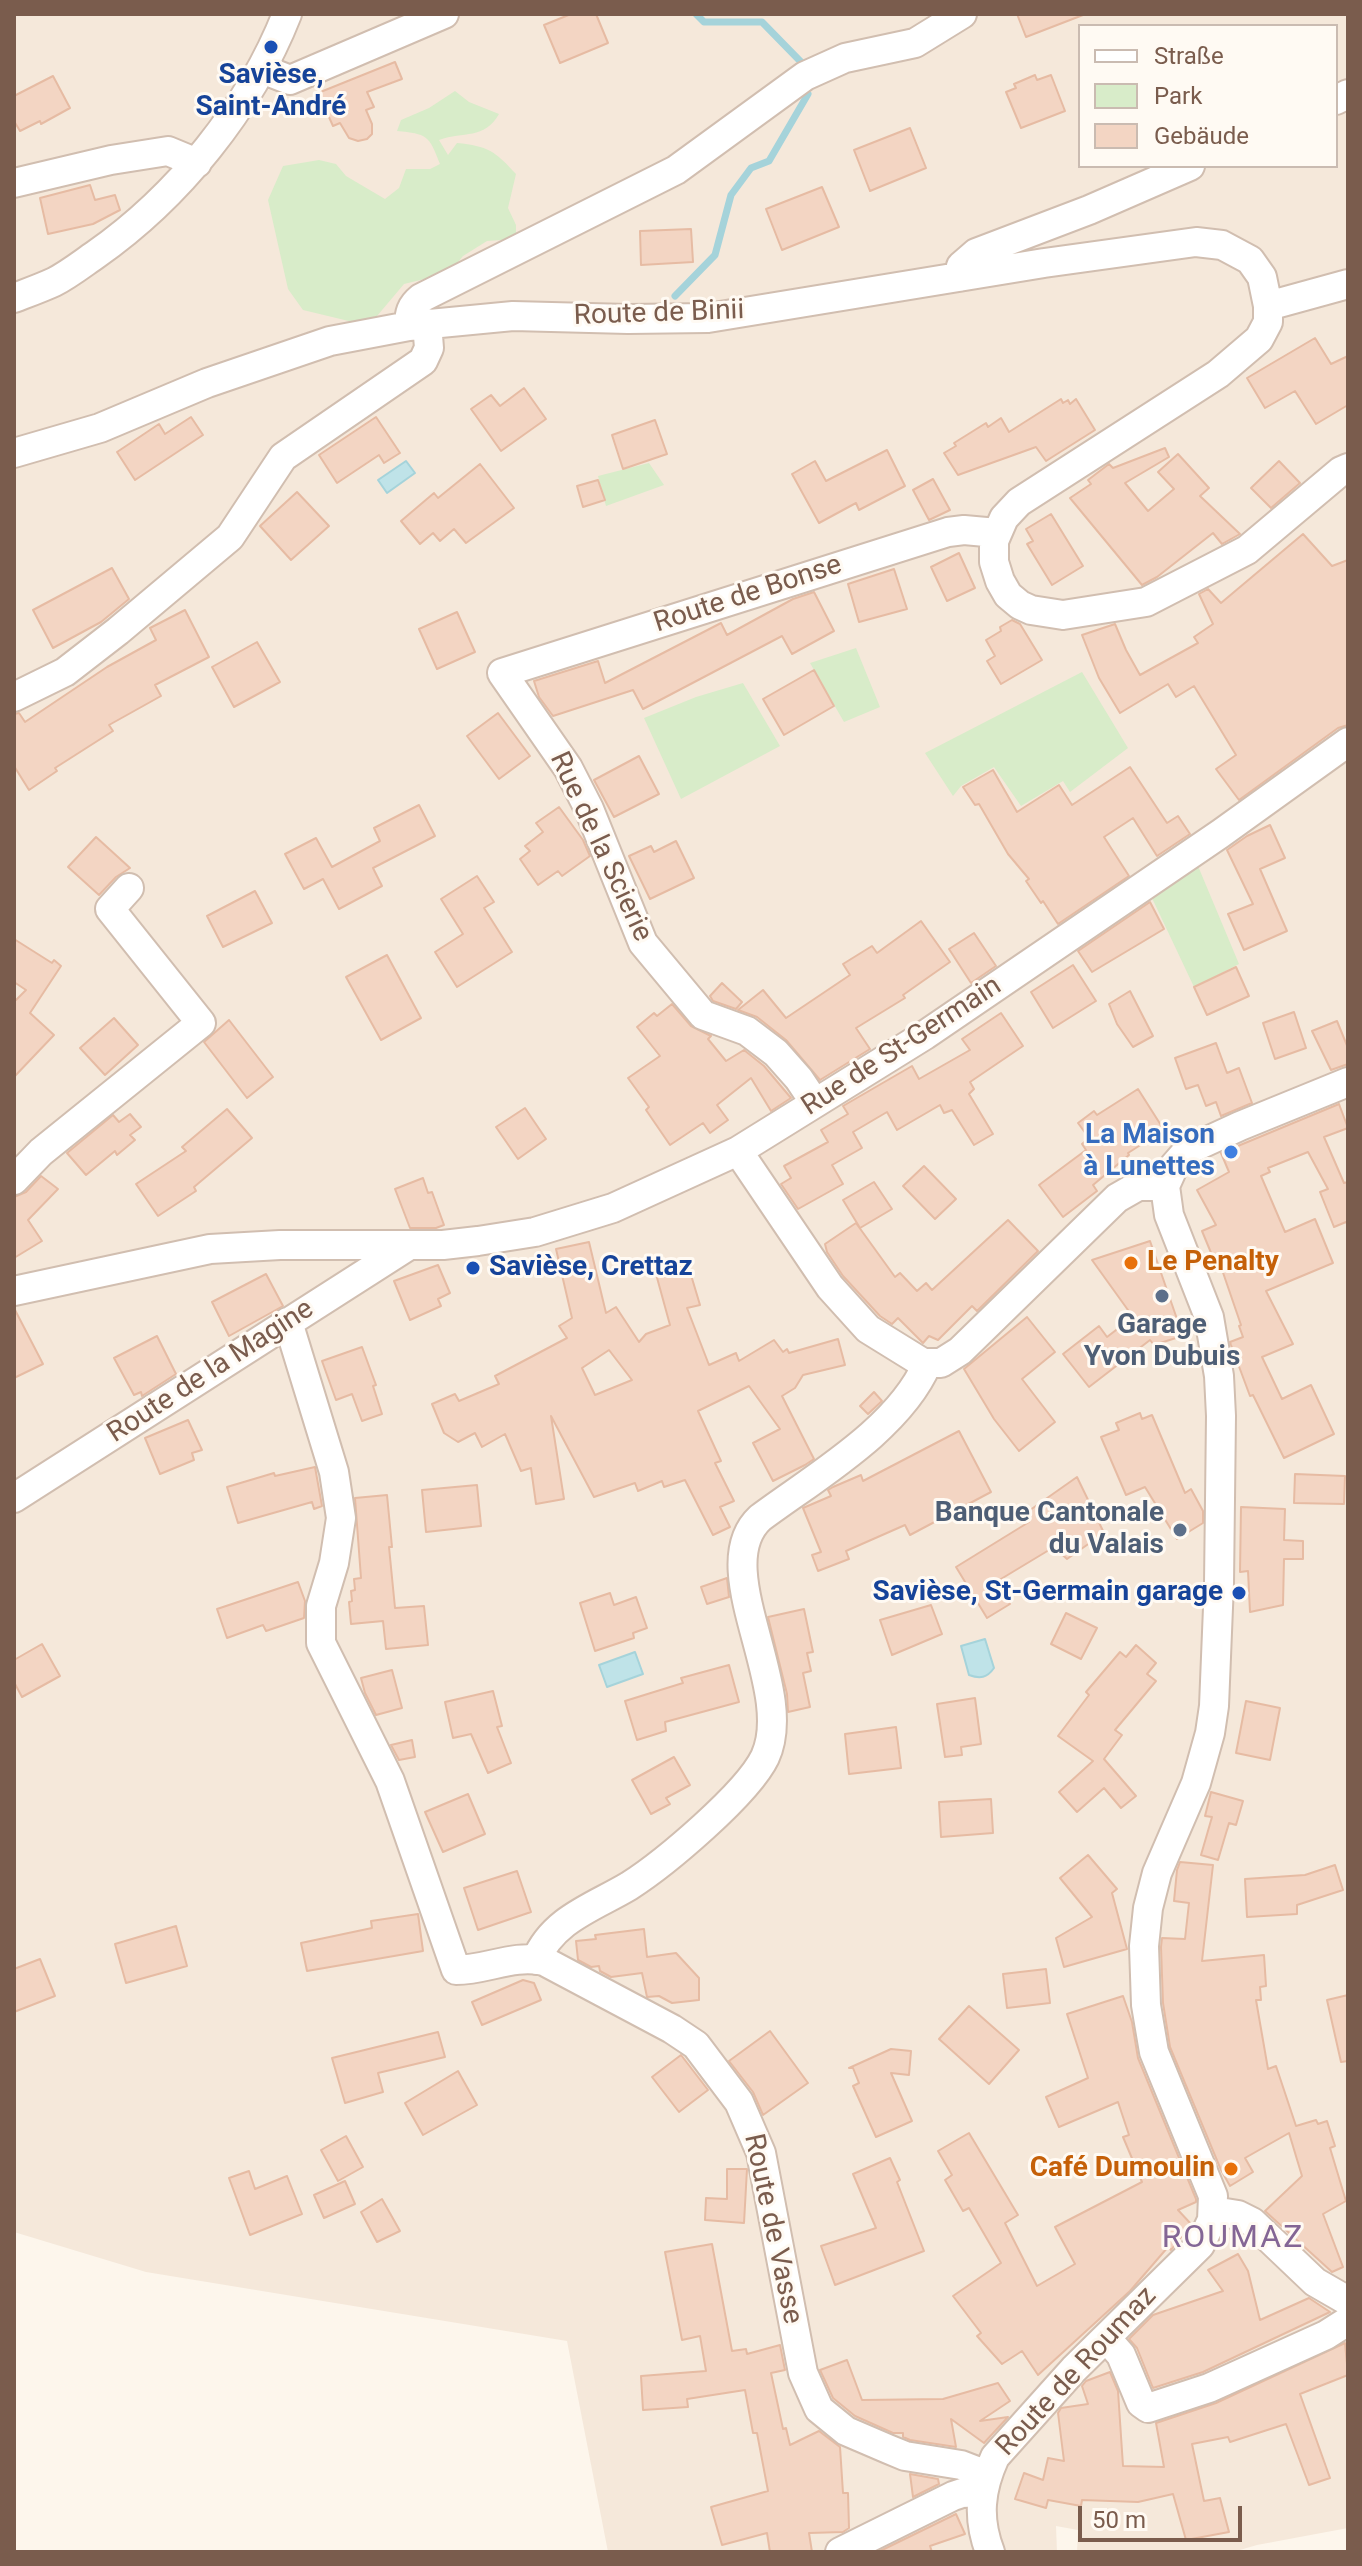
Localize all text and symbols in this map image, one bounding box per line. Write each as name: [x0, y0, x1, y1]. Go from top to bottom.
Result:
legend: [1078, 24, 1338, 168]
marker: Savièse, Saint-André: [262, 38, 280, 56]
text: Straße: [1154, 42, 1224, 70]
place label: Savièse, Saint-André: [196, 59, 346, 125]
text: Park: [1154, 82, 1202, 110]
text: Gebäude: [1154, 122, 1249, 150]
street label: Route de Binii: [573, 294, 745, 334]
street label: Route de Bonse: [650, 549, 846, 641]
street label: Rue de la Scierie: [541, 747, 659, 947]
street label: Rue de St-Germain: [796, 970, 1008, 1124]
place label: La Maison à Lunettes: [1083, 1119, 1215, 1185]
marker: La Maison à Lunettes: [1222, 1143, 1240, 1161]
place label: Le Penalty: [1147, 1246, 1279, 1280]
place label: Savièse, Crettaz: [489, 1251, 693, 1285]
marker: Le Penalty: [1122, 1254, 1140, 1272]
marker: Savièse, Crettaz: [464, 1259, 482, 1277]
marker: Garage Yvon Dubuis: [1153, 1287, 1171, 1305]
street label: Route de la Magine: [102, 1293, 320, 1451]
place label: Garage Yvon Dubuis: [1084, 1309, 1240, 1375]
place label: Banque Cantonale du Valais: [935, 1497, 1164, 1563]
marker: Banque Cantonale du Valais: [1171, 1521, 1189, 1539]
place label: Savièse, St-Germain garage: [873, 1576, 1223, 1610]
marker: Savièse, St-Germain garage: [1230, 1584, 1248, 1602]
street label: Route de Vasse: [735, 2131, 809, 2327]
place label: Café Dumoulin: [1030, 2152, 1215, 2186]
marker: Café Dumoulin: [1222, 2160, 1240, 2178]
district label: ROUMAZ: [1162, 2220, 1304, 2258]
street label: Route de Roumaz: [990, 2280, 1164, 2464]
scale bar: [1082, 2490, 1246, 2540]
text: 50 m: [1092, 2506, 1146, 2534]

